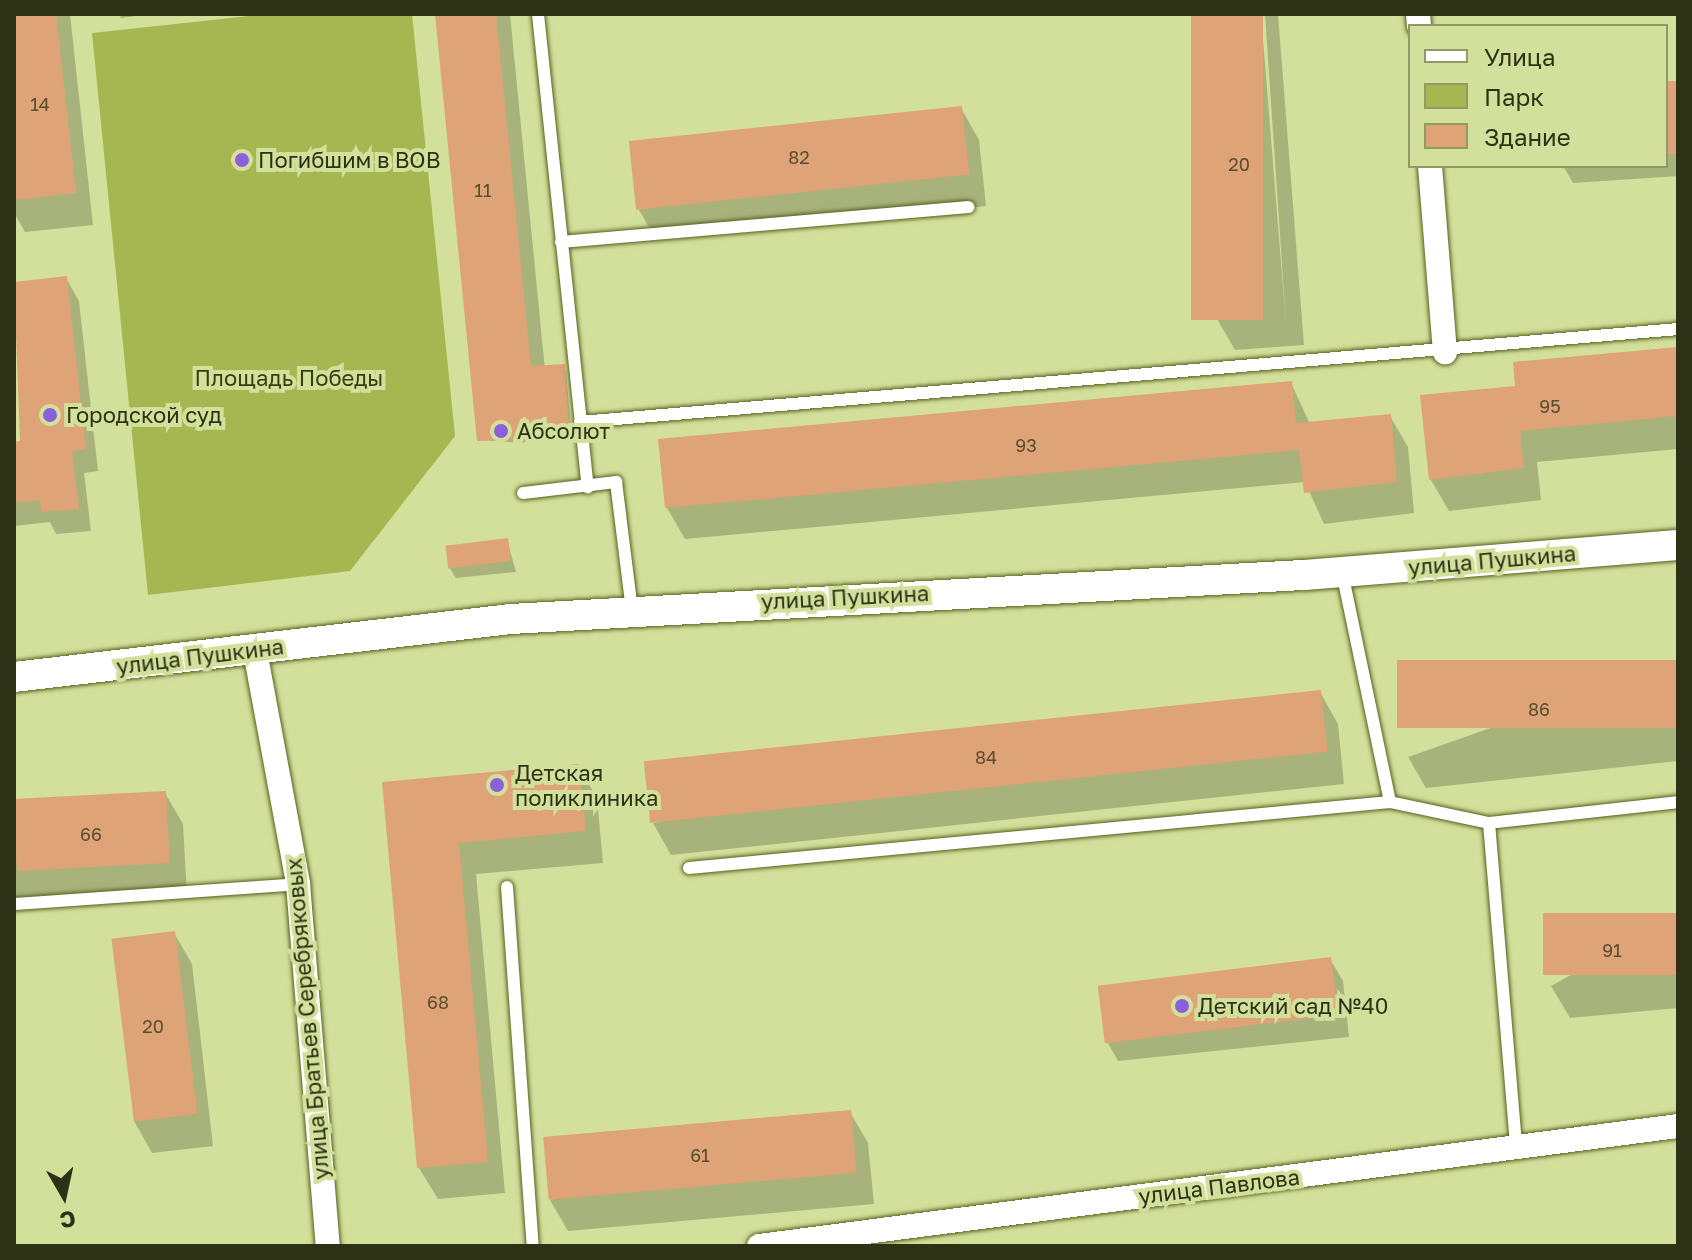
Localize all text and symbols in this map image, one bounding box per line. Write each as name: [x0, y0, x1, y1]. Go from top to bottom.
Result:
legend: [1408, 24, 1668, 168]
text: Улица: [1484, 42, 1556, 71]
text: Парк: [1484, 82, 1544, 111]
house number: 14: [30, 93, 50, 115]
text: Здание: [1484, 122, 1571, 151]
house number: 82: [788, 146, 810, 168]
place label: Погибшим в ВОВ: [258, 147, 440, 173]
marker: Погибшим в ВОВ: [233, 151, 251, 169]
house number: 20: [1228, 153, 1250, 175]
house number: 11: [474, 179, 492, 201]
park label: Площадь Победы: [195, 365, 383, 391]
house number: 95: [1539, 395, 1561, 417]
place label: Городской суд: [66, 402, 222, 428]
marker: Городской суд: [41, 406, 59, 424]
place label: Абсолют: [517, 418, 610, 444]
marker: Абсолют: [492, 422, 510, 440]
house number: 93: [1015, 434, 1037, 456]
street label: улица Пушкина: [1407, 540, 1577, 580]
street label: улица Пушкина: [760, 579, 930, 615]
street label: улица Пушкина: [115, 633, 285, 679]
house number: 86: [1528, 698, 1550, 720]
house number: 84: [975, 746, 997, 768]
place label: Детская поликлиника: [515, 759, 659, 810]
marker: Детская поликлиника: [486, 774, 508, 796]
house number: 66: [80, 823, 102, 845]
street label: улица Братьев Серебряковых: [280, 857, 334, 1181]
house number: 91: [1602, 939, 1622, 961]
house number: 68: [427, 991, 449, 1013]
place label: Детский сад №40: [1198, 993, 1388, 1019]
marker: Детский сад №40: [1173, 997, 1191, 1015]
house number: 20: [142, 1015, 164, 1037]
house number: 61: [690, 1144, 710, 1166]
north arrow: [24, 1156, 104, 1236]
street label: улица Павлова: [1137, 1163, 1301, 1209]
text: С: [58, 1206, 78, 1235]

